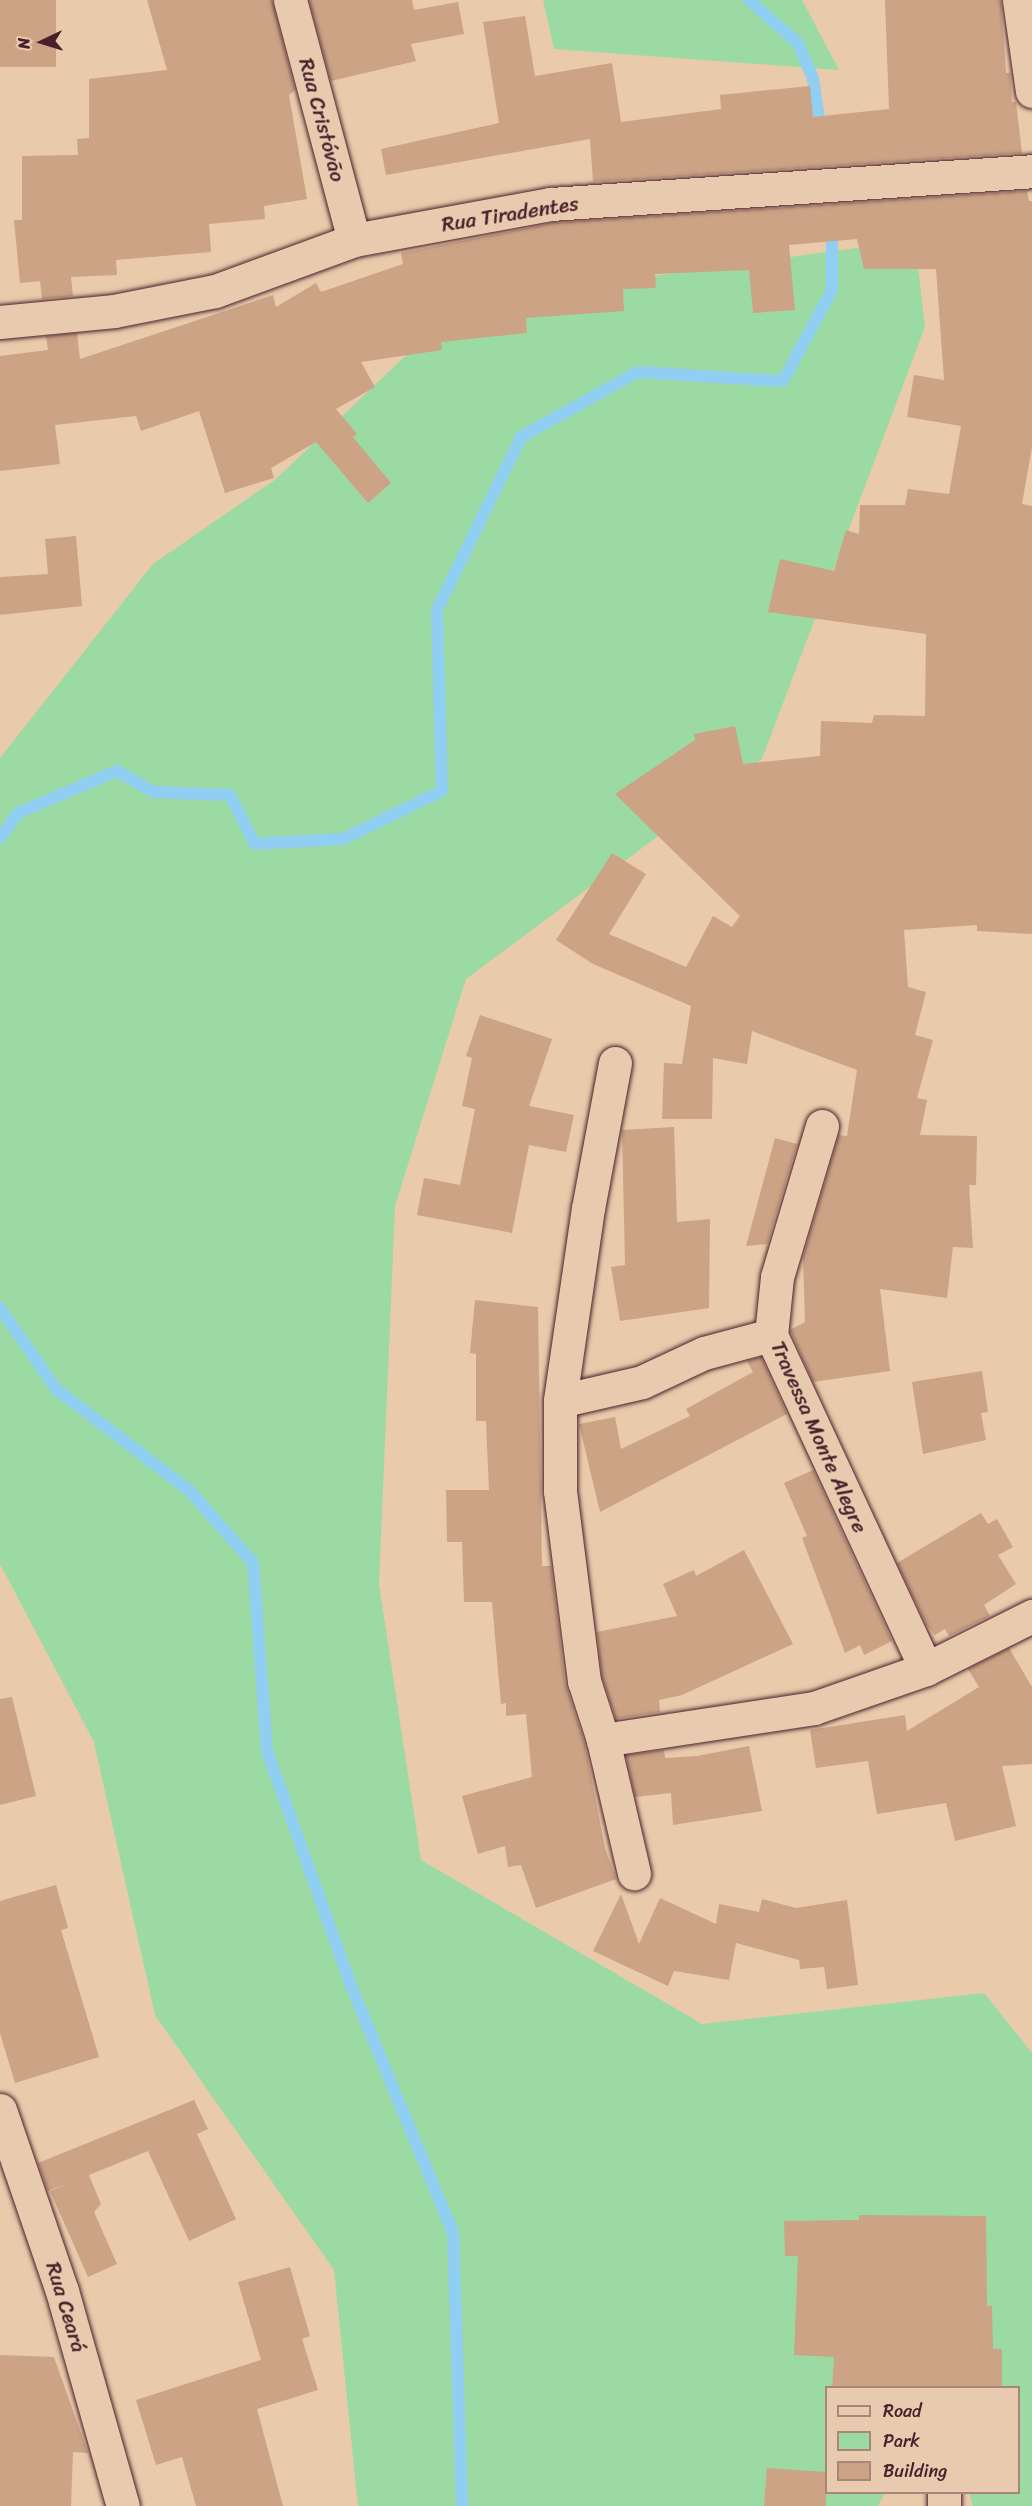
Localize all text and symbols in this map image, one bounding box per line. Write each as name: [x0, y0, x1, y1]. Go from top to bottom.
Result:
north arrow: [12, 12, 72, 72]
text: N: [9, 37, 38, 50]
street label: Rua Cristóvão: [293, 55, 351, 185]
street label: Rua Tiradentes: [439, 191, 581, 237]
street label: Travessa Monte Alegre: [765, 1336, 873, 1538]
street label: Rua Ceará: [40, 2259, 92, 2355]
legend: [825, 2386, 1020, 2494]
text: Road: [883, 2395, 922, 2427]
text: Park: [883, 2425, 920, 2457]
text: Building: [883, 2455, 947, 2487]

